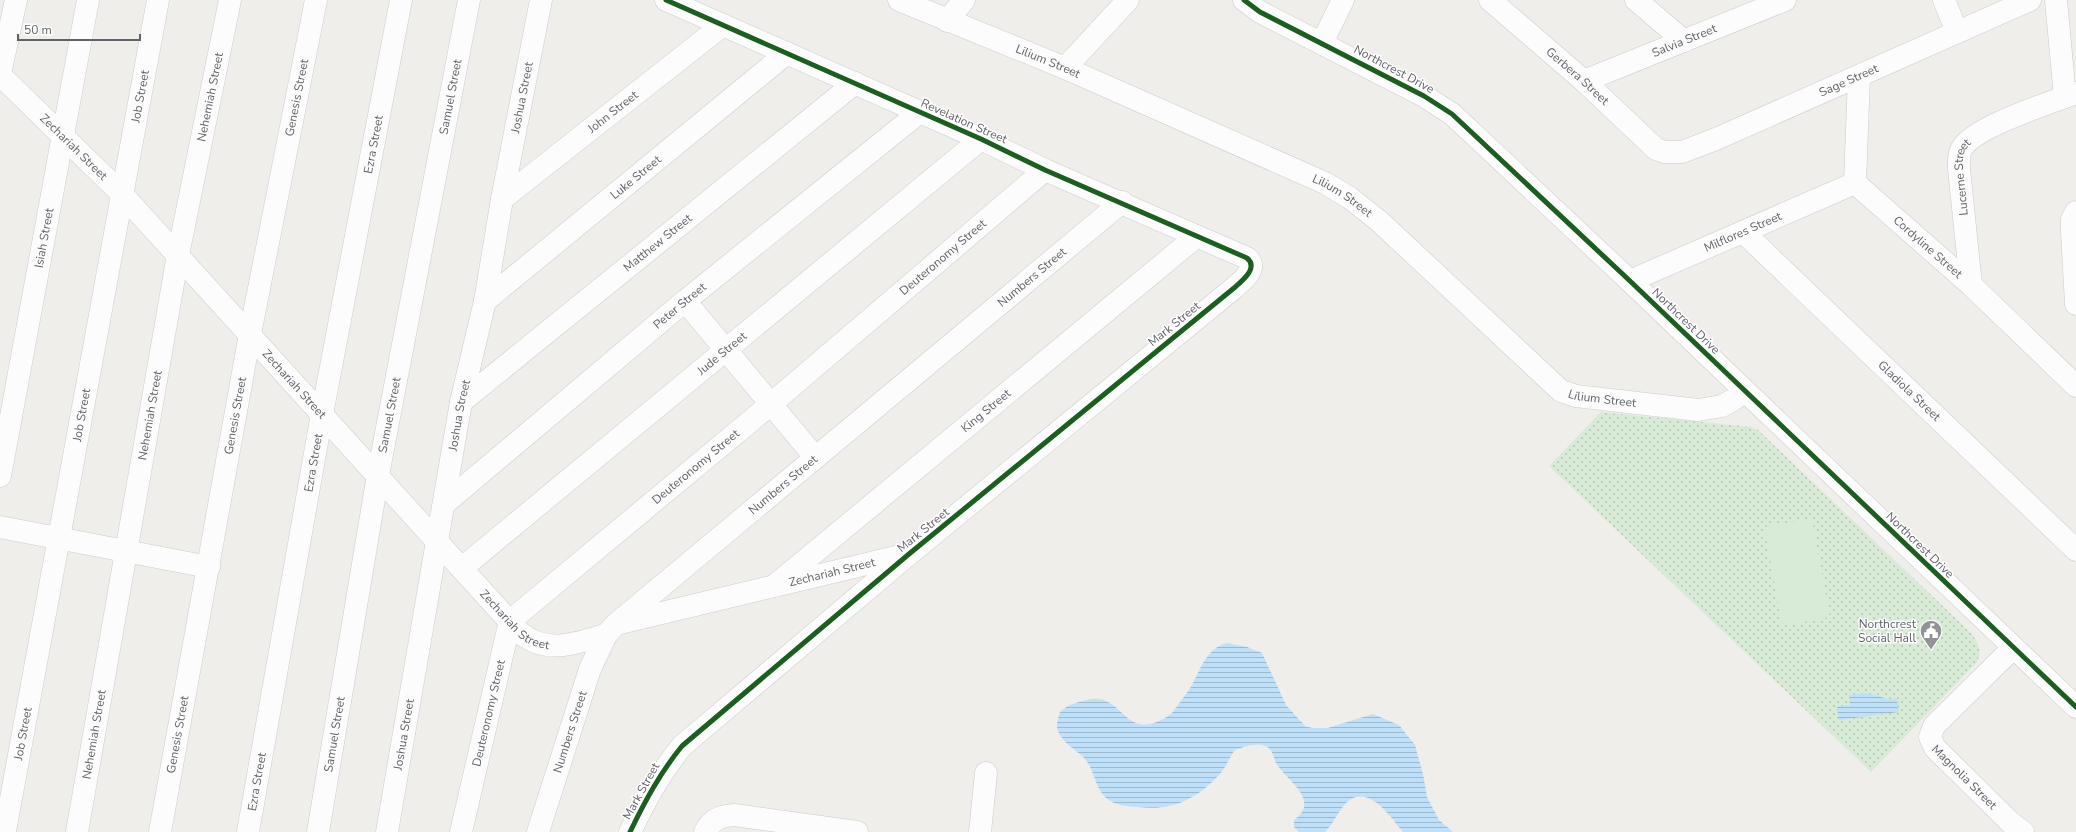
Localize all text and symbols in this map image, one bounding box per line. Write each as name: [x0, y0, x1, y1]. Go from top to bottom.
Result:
scale bar: [18, 16, 140, 42]
street label: Salvia Street: [1649, 20, 1720, 61]
text: 50 m: [24, 22, 52, 38]
street label: Lilium Street: [1013, 41, 1084, 82]
street label: Northcrest Drive: [1351, 41, 1437, 97]
street label: Gerbera Street: [1543, 44, 1613, 109]
street label: Nehemiah Street: [193, 50, 227, 143]
street label: Genesis Street: [281, 57, 312, 138]
street label: Samuel Street: [435, 57, 466, 136]
street label: Joshua Street: [507, 60, 537, 135]
street label: Sage Street: [1817, 60, 1881, 100]
street label: Job Street: [127, 68, 153, 125]
street label: John Street: [583, 86, 642, 137]
street label: Revelation Street: [918, 95, 1010, 148]
street label: Zechariah Street: [37, 110, 111, 184]
street label: Ezra Street: [360, 113, 387, 175]
street label: Lucerne Street: [1951, 134, 1975, 216]
street label: Luke Street: [607, 151, 665, 203]
street label: Lilium Street: [1310, 170, 1376, 221]
street label: Isiah Street: [31, 206, 58, 269]
street label: Milflores Street: [1702, 208, 1785, 256]
street label: Matthew Street: [620, 210, 696, 275]
street label: Cordyline Street: [1890, 212, 1966, 282]
street label: Deuteronomy Street: [896, 215, 990, 299]
street label: Numbers Street: [994, 243, 1070, 311]
street label: Peter Street: [650, 279, 710, 332]
street label: Northcrest Drive: [1649, 284, 1723, 358]
street label: Mark Street: [1145, 298, 1204, 350]
street label: Jude Street: [693, 328, 751, 379]
street label: Zechariah Street: [259, 346, 330, 423]
street label: Gladiola Street: [1875, 357, 1945, 425]
street label: Nehemiah Street: [134, 369, 166, 461]
street label: Genesis Street: [220, 375, 250, 456]
street label: Samuel Street: [374, 375, 405, 454]
street label: Joshua Street: [445, 377, 474, 453]
street label: King Street: [958, 385, 1015, 436]
street label: Job Street: [69, 386, 94, 444]
street label: Lilium Street: [1566, 386, 1638, 411]
street label: Deuteronomy Street: [648, 425, 743, 508]
street label: Ezra Street: [300, 431, 327, 493]
street label: Numbers Street: [745, 451, 821, 518]
street label: Mark Street: [894, 504, 953, 556]
street label: Northcrest Drive: [1883, 508, 1957, 582]
street label: Zechariah Street: [787, 554, 878, 590]
street label: Zechariah Street: [476, 586, 551, 653]
place label: Northcrest Social Hall: [1858, 616, 1917, 646]
public building icon: Northcrest Social Hall: [1918, 618, 1944, 651]
street label: Deuteronomy Street: [468, 657, 509, 768]
street label: Nehemiah Street: [78, 688, 110, 781]
street label: Numbers Street: [549, 688, 591, 775]
street label: Genesis Street: [163, 694, 193, 775]
street label: Samuel Street: [320, 694, 349, 773]
street label: Joshua Street: [390, 697, 418, 772]
street label: Job Street: [10, 705, 36, 762]
street label: Magnolia Street: [1928, 741, 2001, 813]
street label: Ezra Street: [244, 751, 270, 812]
street label: Mark Street: [619, 759, 664, 822]

